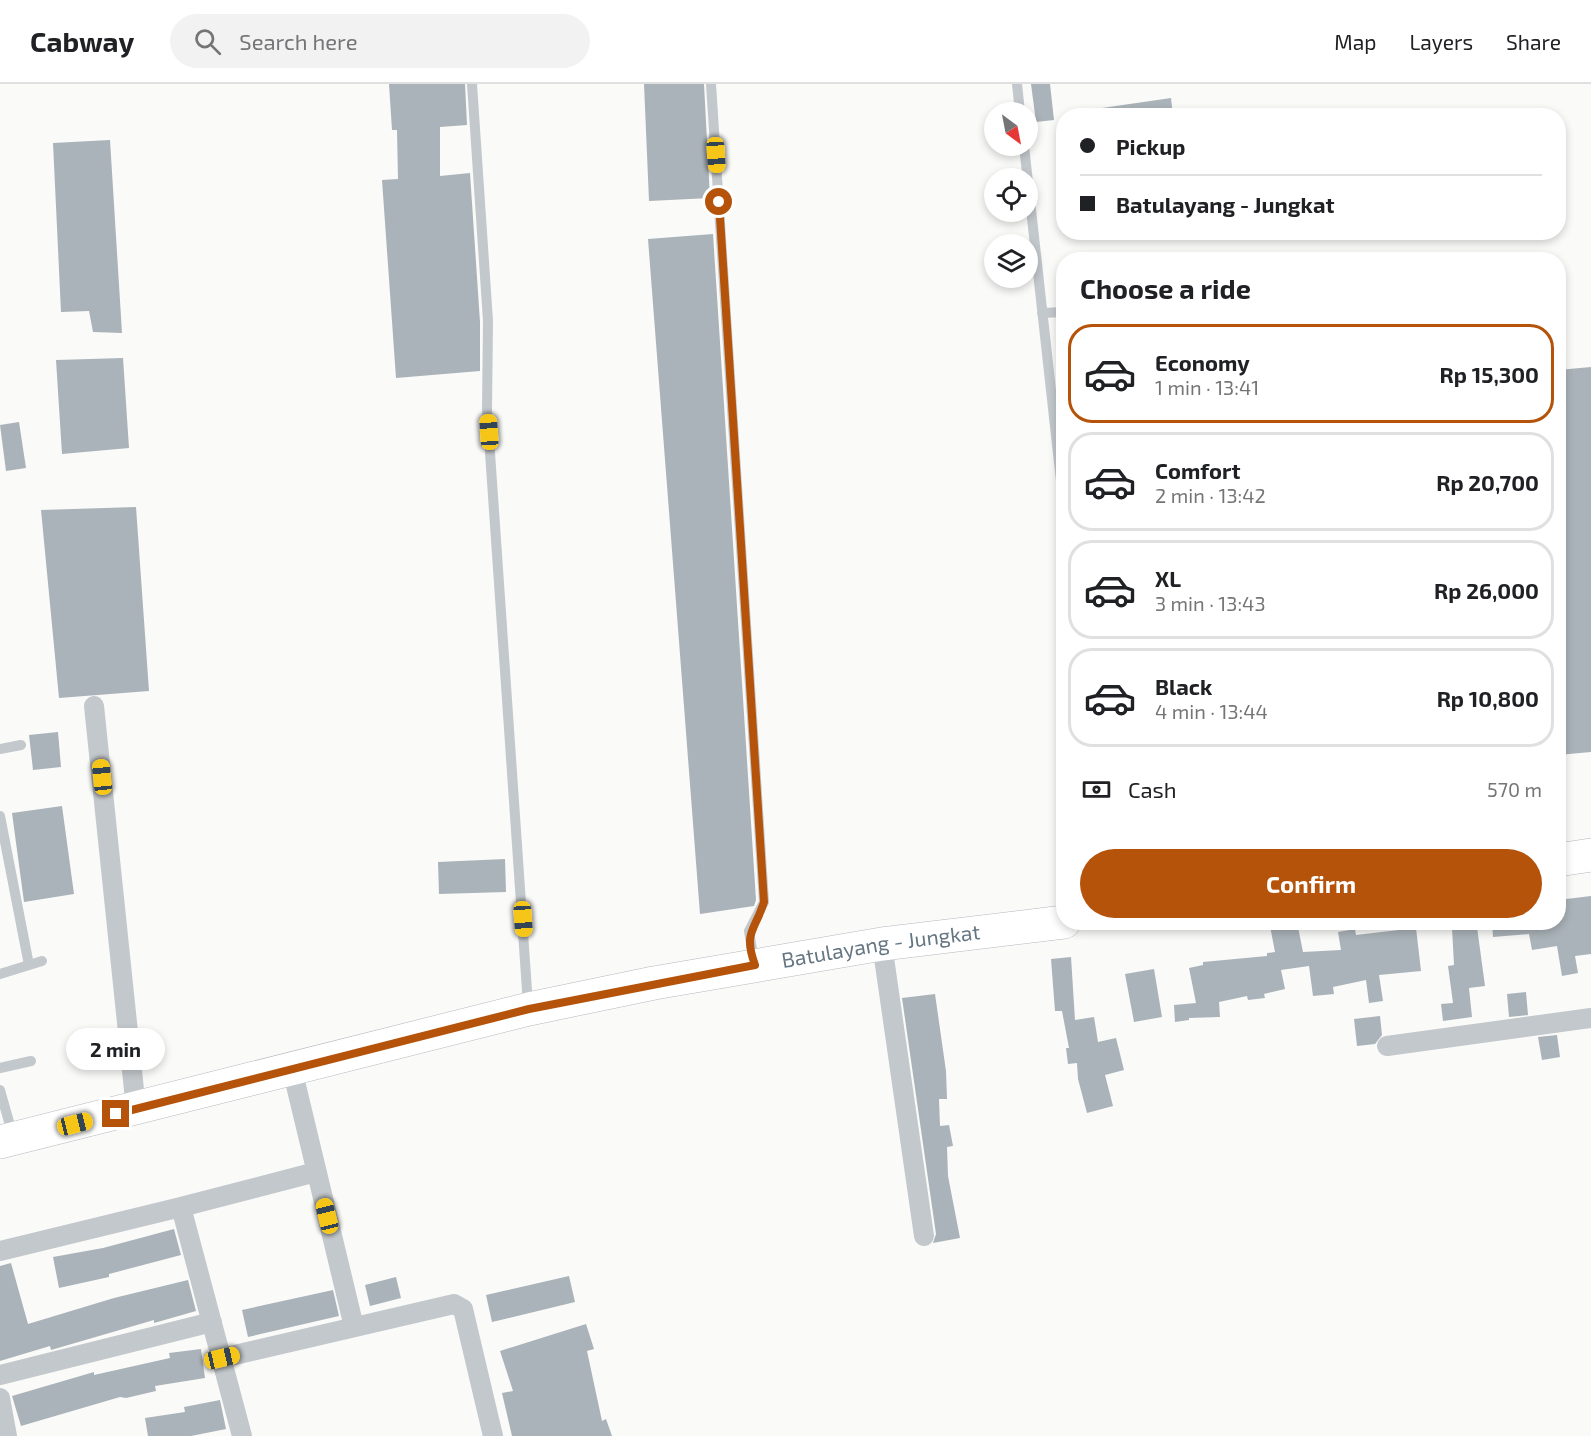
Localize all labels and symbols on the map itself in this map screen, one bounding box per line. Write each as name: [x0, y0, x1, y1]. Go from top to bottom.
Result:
north arrow: [984, 102, 1038, 156]
car: [706, 136, 726, 174]
route start: [705, 188, 732, 215]
car: [479, 413, 499, 451]
car: [91, 758, 113, 796]
car: [513, 900, 533, 938]
street label: Batulayang - Jungkat: [779, 918, 981, 972]
callout: 2 min: [66, 1027, 166, 1069]
route end: [102, 1100, 129, 1127]
car: [55, 1111, 95, 1137]
car: [314, 1196, 340, 1236]
car: [202, 1345, 242, 1371]

